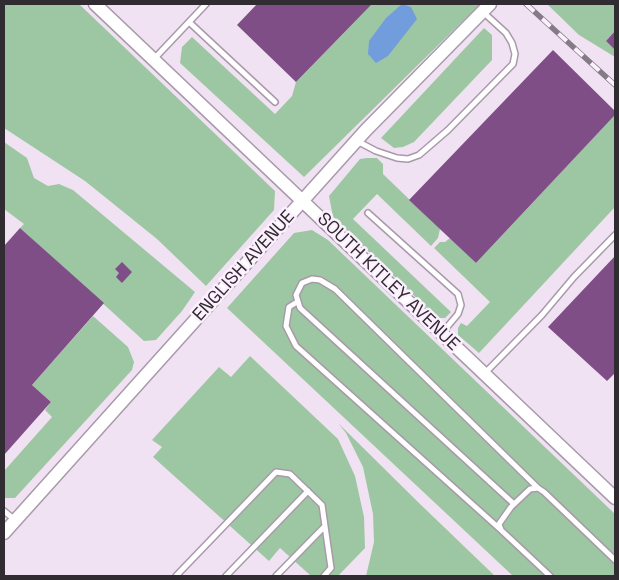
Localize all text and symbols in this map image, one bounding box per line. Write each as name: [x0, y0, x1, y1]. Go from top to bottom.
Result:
street label: ENGLISH AVENUE: [189, 206, 299, 326]
street label: SOUTH KITLEY AVENUE: [312, 208, 464, 356]

